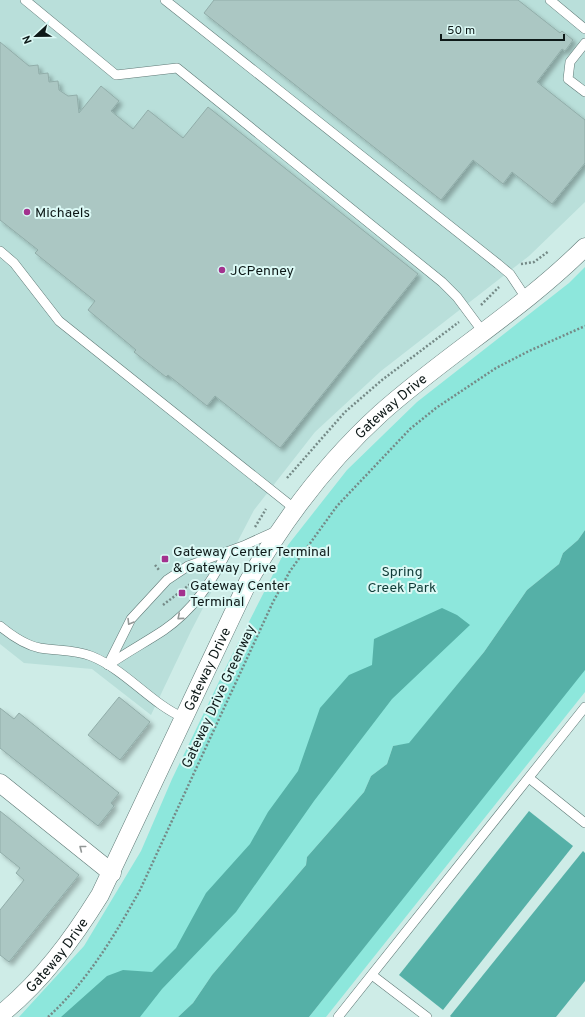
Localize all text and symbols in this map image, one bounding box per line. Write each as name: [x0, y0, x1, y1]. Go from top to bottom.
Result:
north arrow: [16, 16, 56, 56]
scale bar: [441, 16, 564, 42]
text: 50 m: [447, 23, 475, 39]
text: N: [20, 33, 36, 46]
place label: Michaels: [35, 205, 90, 222]
marker: Michaels: [22, 207, 32, 217]
place label: JCPenney: [230, 263, 294, 280]
marker: JCPenney: [217, 265, 227, 275]
street label: Gateway Drive: [352, 371, 431, 443]
place label: Gateway Center Terminal & Gateway Drive: [173, 544, 330, 577]
marker: Gateway Center Terminal & Gateway Drive: [160, 554, 170, 564]
park label: Spring Creek Park: [367, 564, 437, 597]
place label: Gateway Center Terminal: [190, 578, 291, 611]
marker: Gateway Center Terminal: [177, 588, 187, 598]
one-way arrow: [177, 613, 185, 620]
one-way arrow: [127, 618, 135, 625]
street label: Gateway Drive Greenway: [179, 622, 260, 771]
street label: Gateway Drive: [181, 625, 235, 714]
one-way arrow: [79, 846, 86, 853]
street label: Gateway Drive: [23, 915, 93, 997]

